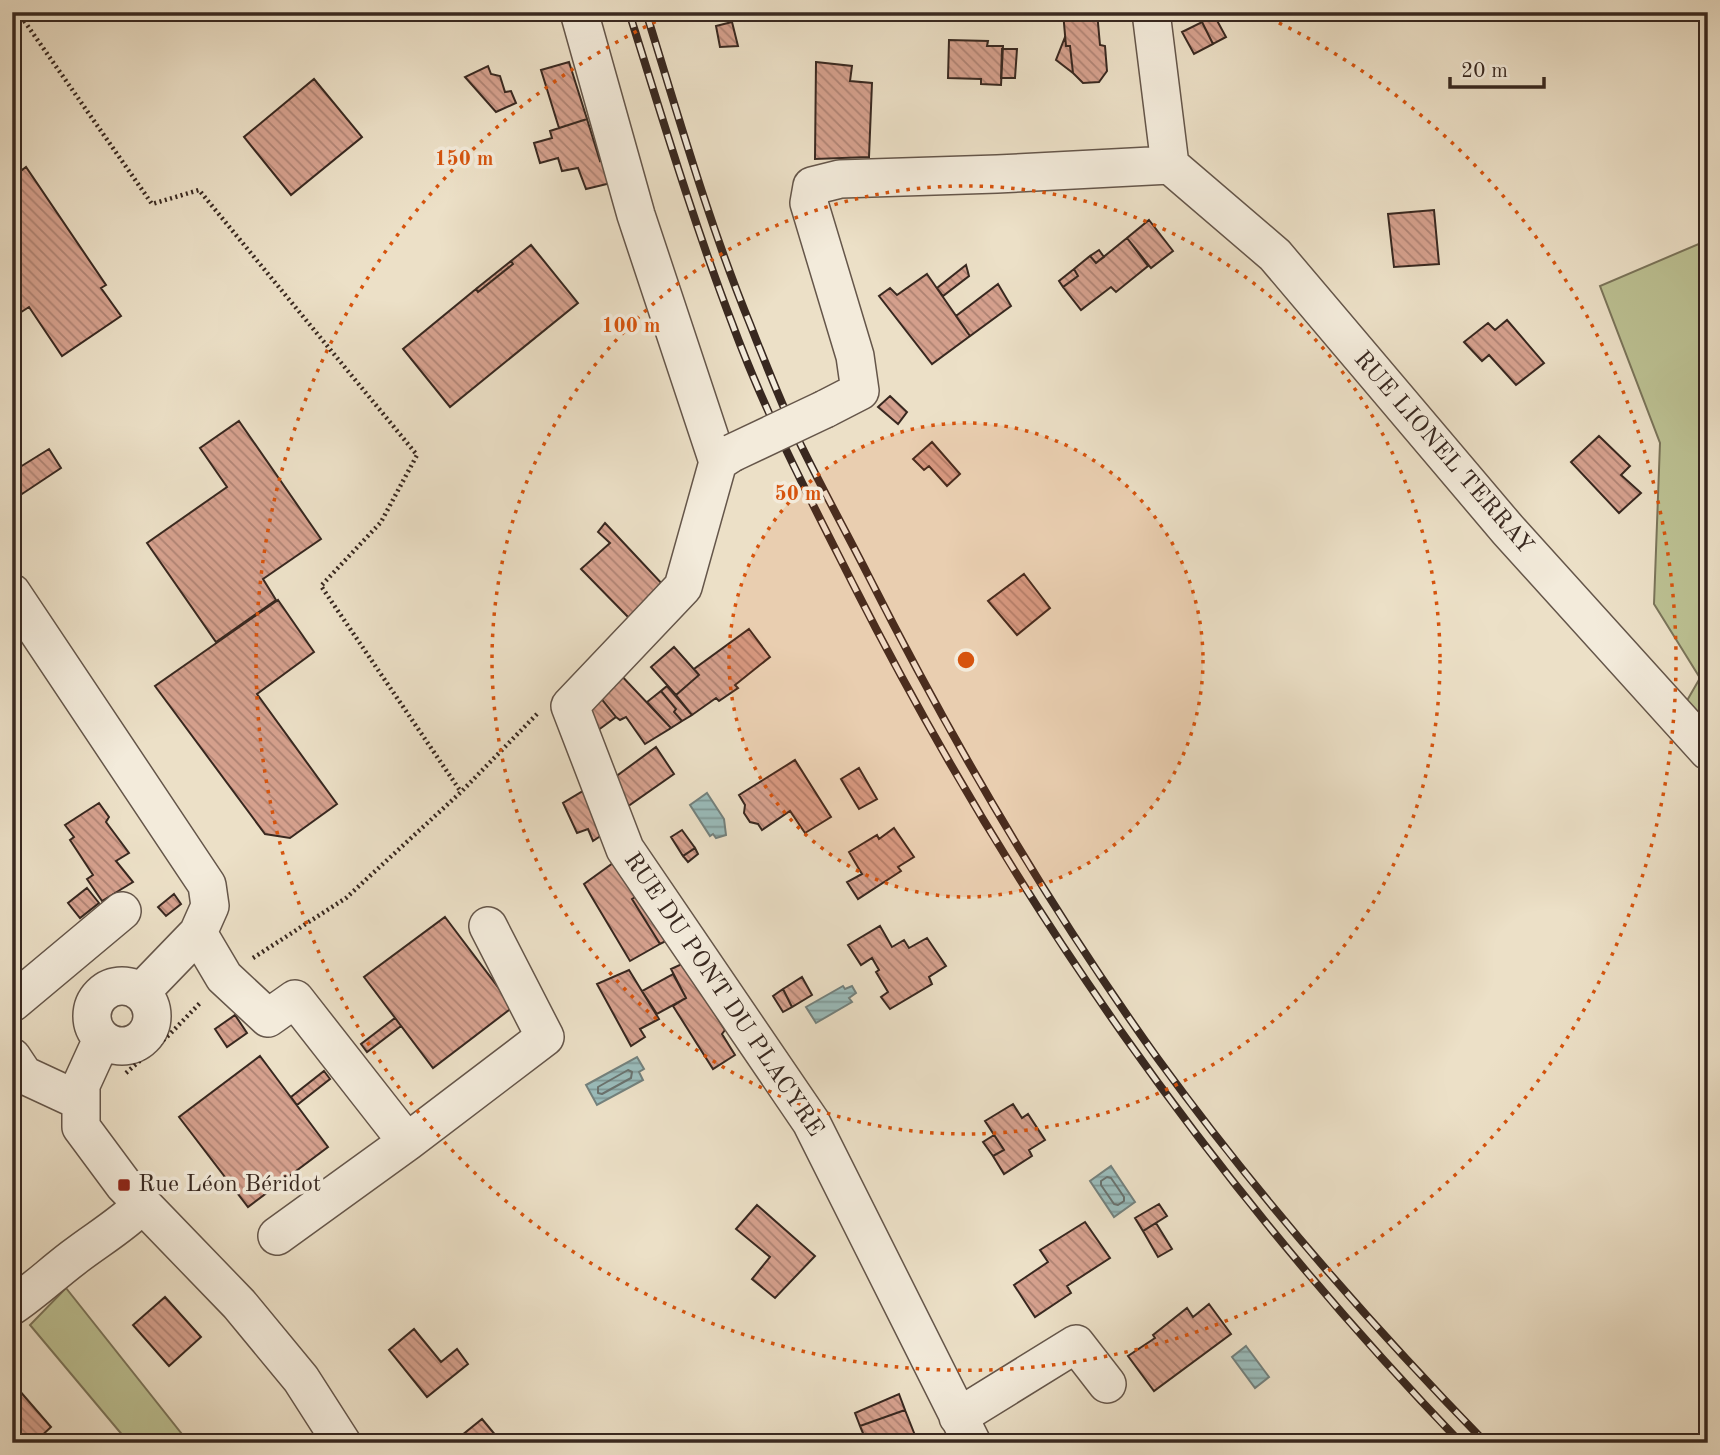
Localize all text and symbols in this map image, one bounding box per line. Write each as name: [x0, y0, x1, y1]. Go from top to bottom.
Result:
scale bar: [1450, 46, 1545, 90]
text: 20 m: [1461, 61, 1508, 82]
text: 150 m: [434, 149, 494, 170]
text: 100 m: [601, 316, 661, 337]
street label: RUE LIONEL TERRAY: [1349, 347, 1537, 559]
text: 50 m: [774, 484, 822, 505]
centre of rings: [954, 648, 978, 672]
street label: RUE DU PONT DU PLACYRE: [619, 849, 827, 1141]
place label: Rue Léon Béridot: [138, 1173, 321, 1197]
marker: Rue Léon Béridot: [116, 1177, 132, 1193]

